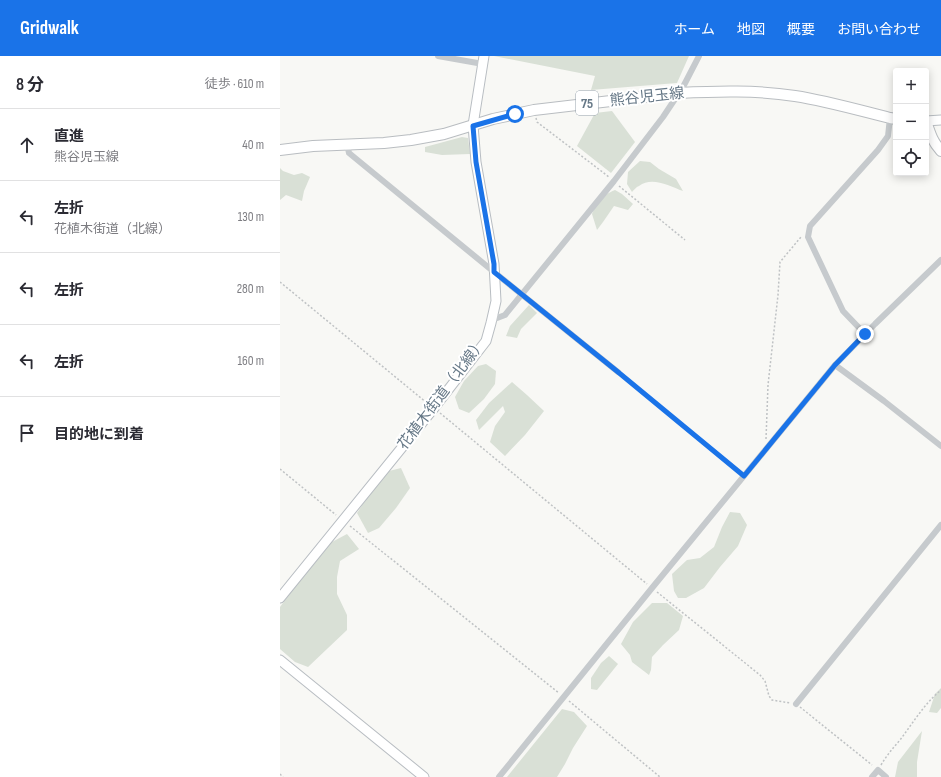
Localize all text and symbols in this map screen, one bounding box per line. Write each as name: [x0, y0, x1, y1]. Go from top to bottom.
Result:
text: Gridwalk: [20, 17, 79, 40]
text: ホーム: [673, 21, 715, 38]
text: 地図: [737, 21, 765, 38]
text: 概要: [787, 21, 815, 38]
text: お問い合わせ: [837, 21, 921, 38]
map controls: [893, 68, 929, 176]
button: +: [893, 68, 929, 104]
text: 8 分: [16, 75, 44, 95]
text: 徒歩 · 610 m: [205, 76, 264, 92]
street label: 熊谷児玉線: [609, 84, 685, 110]
road number: 75: [576, 91, 598, 115]
button: −: [893, 104, 929, 140]
route start: [506, 105, 524, 123]
text: 直進: [54, 127, 84, 146]
icon: ahead: [16, 134, 38, 156]
text: 40 m: [242, 137, 264, 153]
button: locate: [893, 140, 929, 176]
text: 熊谷児玉線: [54, 149, 119, 165]
text: 左折: [54, 199, 84, 218]
icon: left: [16, 206, 38, 228]
text: 130 m: [238, 209, 264, 225]
text: 花植木街道（北線）: [54, 221, 171, 237]
icon: left: [16, 278, 38, 300]
text: 左折: [54, 281, 84, 300]
text: 280 m: [237, 281, 264, 297]
route end: [856, 325, 874, 343]
street label: 花植木街道（北線）: [394, 334, 490, 454]
icon: left: [16, 350, 38, 372]
text: 左折: [54, 353, 84, 372]
text: 160 m: [238, 353, 264, 369]
icon: arrive: [16, 422, 38, 444]
text: 目的地に到着: [54, 425, 144, 444]

